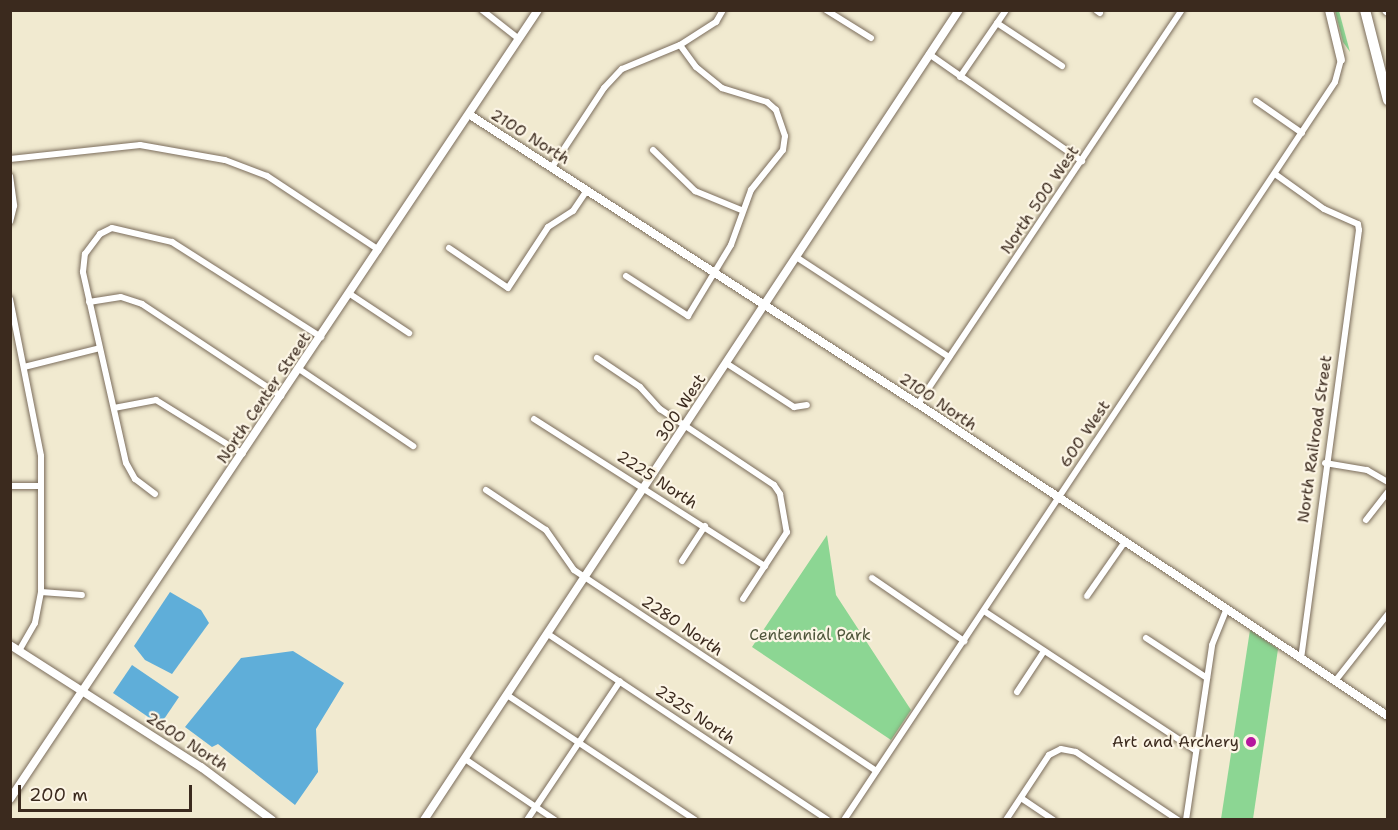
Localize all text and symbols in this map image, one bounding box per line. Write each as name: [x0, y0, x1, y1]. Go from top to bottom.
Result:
street label: 2100 North: [487, 105, 573, 169]
street label: North 500 West: [997, 142, 1083, 258]
street label: North Center Street: [213, 329, 315, 467]
street label: North Railroad Street: [1294, 354, 1336, 524]
street label: 2100 North: [895, 369, 981, 435]
street label: 300 West: [652, 371, 710, 445]
street label: 600 West: [1056, 397, 1114, 471]
street label: 2225 North: [613, 447, 701, 513]
street label: 2280 North: [638, 592, 726, 660]
park label: Centennial Park: [749, 625, 871, 645]
street label: 2325 North: [652, 681, 738, 749]
street label: 2600 North: [142, 708, 232, 776]
place label: Art and Archery: [1112, 732, 1239, 752]
marker: Art and Archery: [1244, 735, 1258, 749]
scale bar: [21, 773, 195, 811]
text: 200 m: [29, 783, 88, 807]

